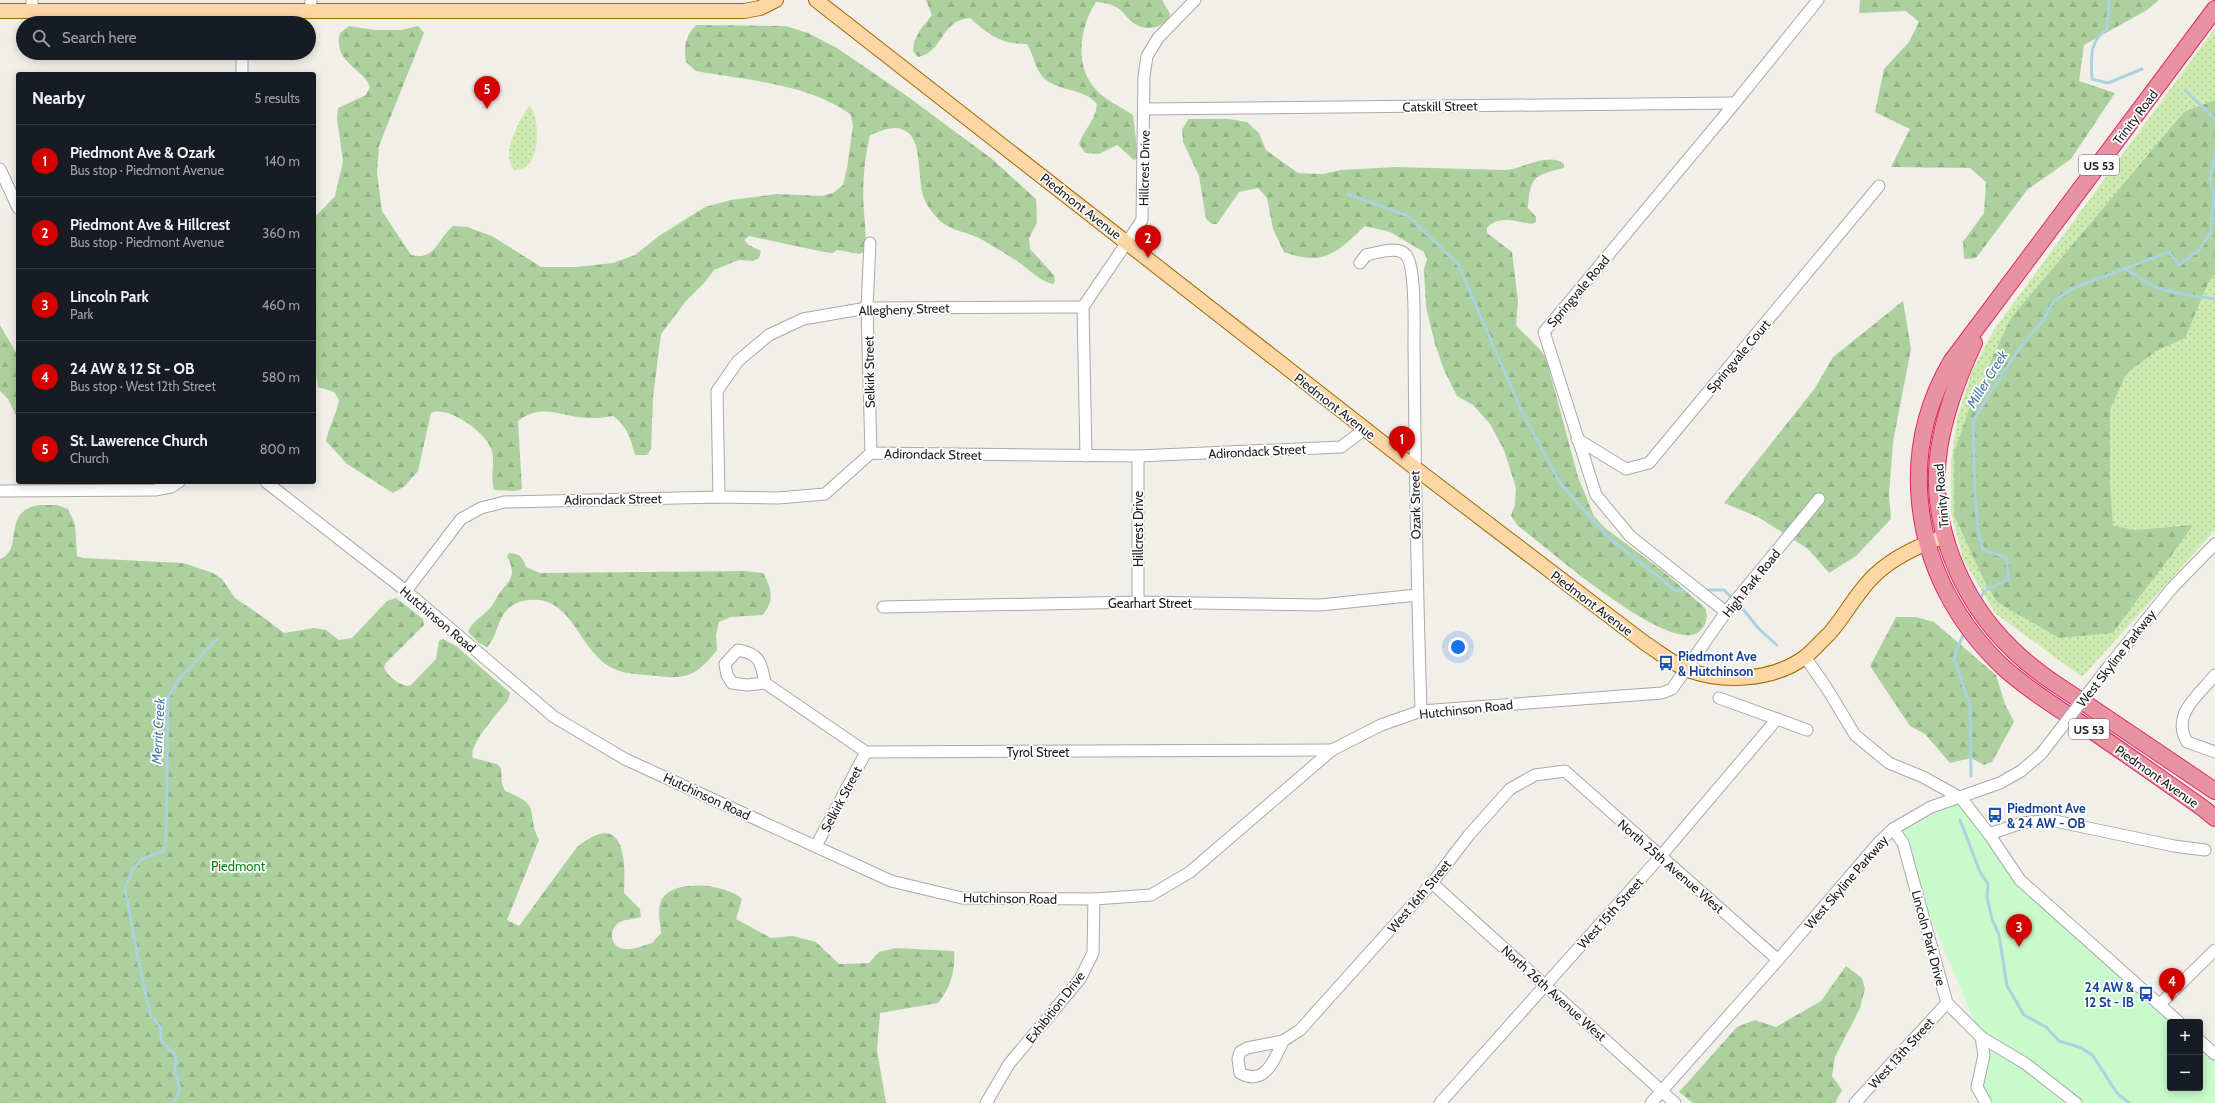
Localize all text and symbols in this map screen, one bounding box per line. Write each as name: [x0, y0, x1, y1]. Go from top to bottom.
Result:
search box: [16, 16, 316, 60]
icon: search: [30, 27, 52, 49]
text: Search here: [62, 29, 137, 47]
pin: 5: [474, 76, 500, 109]
street label: Trinity Road: [2109, 86, 2161, 148]
text: Nearby: [32, 88, 85, 108]
text: 5 results: [254, 90, 300, 106]
street label: Catskill Street: [1402, 97, 1478, 115]
street label: Hillcrest Drive: [1135, 129, 1153, 206]
text: Piedmont Ave & Ozark: [70, 144, 215, 162]
text: 1: [43, 153, 47, 169]
text: 140 m: [265, 153, 300, 169]
road number: US 53: [2079, 155, 2119, 175]
text: Bus stop · Piedmont Avenue: [70, 162, 224, 178]
street label: Piedmont Avenue: [1037, 169, 1125, 243]
text: Piedmont Ave & Hillcrest: [70, 216, 230, 234]
text: 2: [42, 225, 48, 241]
text: 360 m: [262, 225, 300, 241]
pin: 2: [1135, 225, 1161, 258]
text: Bus stop · Piedmont Avenue: [70, 234, 224, 250]
street label: Springvale Road: [1543, 252, 1613, 330]
text: Lincoln Park: [70, 288, 149, 306]
text: 3: [41, 297, 49, 313]
text: 460 m: [262, 297, 300, 313]
street label: Allegheny Street: [858, 299, 950, 319]
text: Park: [70, 306, 93, 322]
street label: Springvale Court: [1703, 316, 1774, 396]
street label: Selkirk Street: [860, 335, 878, 408]
water label: Miller Creek: [1962, 346, 2012, 412]
text: 24 AW & 12 St - OB: [70, 360, 194, 378]
text: 4: [41, 369, 49, 385]
text: 580 m: [262, 369, 300, 385]
street label: Piedmont Avenue: [1291, 369, 1379, 443]
text: Bus stop · West 12th Street: [70, 378, 216, 394]
pin: 1: [1389, 426, 1415, 459]
text: St. Lawerence Church: [70, 432, 208, 450]
street label: Adirondack Street: [1208, 440, 1307, 462]
text: 5: [42, 441, 48, 457]
text: 800 m: [260, 441, 300, 457]
street label: Adirondack Street: [884, 445, 983, 463]
text: Church: [70, 450, 109, 466]
street label: Trinity Road: [1930, 463, 1952, 529]
street label: Ozark Street: [1406, 470, 1424, 539]
street label: Adirondack Street: [564, 490, 663, 508]
street label: Hillcrest Drive: [1130, 491, 1146, 567]
street label: High Park Road: [1719, 546, 1783, 620]
street label: Piedmont Avenue: [1548, 567, 1636, 639]
street label: Hutchinson Road: [397, 583, 479, 655]
street label: Gearhart Street: [1108, 595, 1193, 611]
street label: West Skyline Parkway: [2073, 606, 2159, 710]
your location: [1448, 637, 1468, 657]
place label: Piedmont Ave & Hutchinson: [1678, 648, 1757, 679]
bus stop icon: Piedmont Ave & Hutchinson: [1657, 654, 1675, 672]
water label: Merrit Creek: [147, 696, 169, 766]
street label: Hutchinson Road: [1418, 696, 1514, 722]
road number: US 53: [2069, 719, 2109, 739]
street label: Piedmont Avenue: [2112, 741, 2202, 811]
street label: Tyrol Street: [1007, 744, 1070, 760]
street label: Selkirk Street: [817, 763, 865, 835]
street label: Hutchinson Road: [661, 769, 753, 823]
place label: Piedmont Ave & 24 AW - OB: [2007, 800, 2086, 831]
bus stop icon: Piedmont Ave & 24 AW - OB: [1986, 806, 2004, 824]
street label: North 25th Avenue West: [1615, 816, 1728, 917]
street label: West Skyline Parkway: [1801, 832, 1891, 932]
street label: West 16th Street: [1384, 856, 1455, 936]
park label: Piedmont: [211, 858, 266, 874]
street label: West 15th Street: [1574, 874, 1647, 952]
street label: Lincoln Park Drive: [1909, 888, 1950, 988]
street label: Hutchinson Road: [963, 889, 1057, 907]
pin: 3: [2006, 914, 2032, 947]
street label: North 26th Avenue West: [1498, 942, 1610, 1045]
street label: Exhibition Drive: [1022, 968, 1088, 1046]
pin: 4: [2159, 968, 2185, 1001]
place label: 24 AW & 12 St - IB: [2084, 979, 2135, 1010]
bus stop icon: 24 AW & 12 St - IB: [2137, 985, 2155, 1003]
street label: West 13th Street: [1865, 1014, 1938, 1092]
map controls: [2167, 1019, 2203, 1091]
button: +: [2167, 1019, 2203, 1055]
button: −: [2167, 1055, 2203, 1091]

